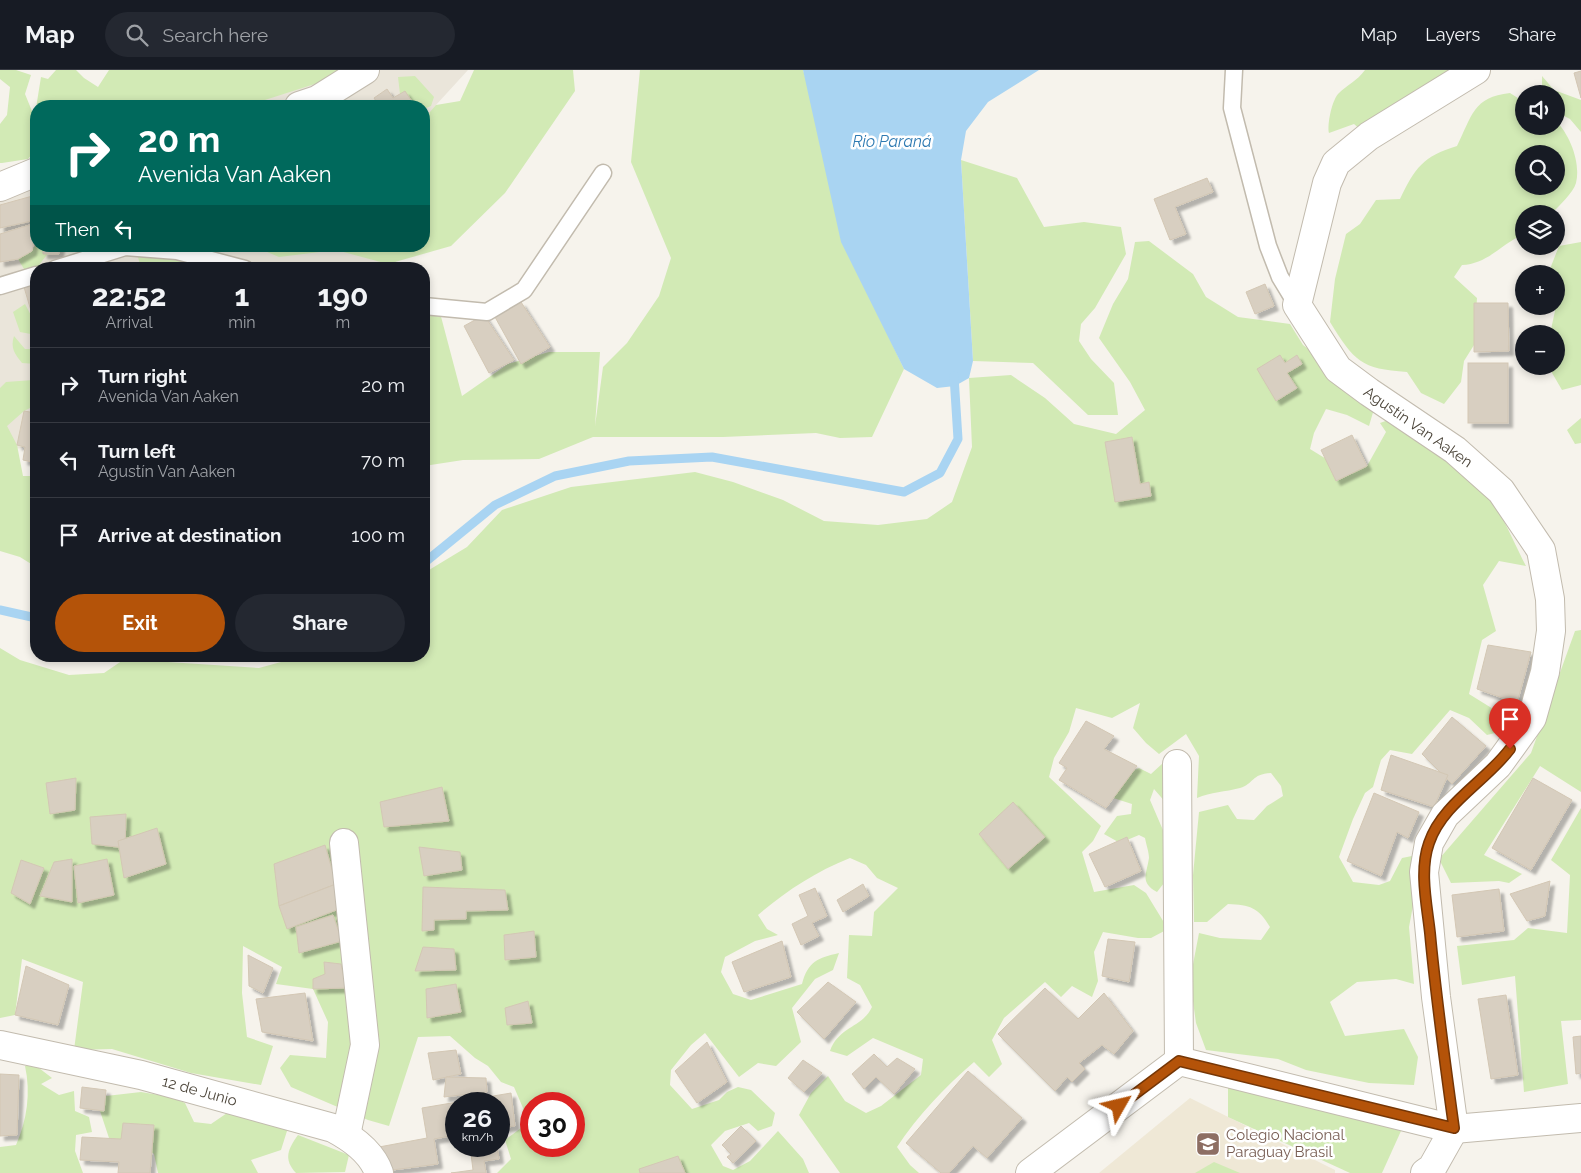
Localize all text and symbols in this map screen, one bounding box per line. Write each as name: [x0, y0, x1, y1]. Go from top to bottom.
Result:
search box: [105, 12, 455, 57]
text: Map: [25, 20, 75, 49]
icon: search: [123, 21, 151, 49]
text: Search here: [163, 24, 268, 46]
text: Map: [1361, 24, 1397, 45]
text: Layers: [1425, 24, 1480, 45]
text: Share: [1508, 24, 1556, 45]
map controls: [1515, 85, 1565, 375]
button: sound: [1515, 85, 1565, 135]
text: 20 m: [138, 119, 220, 160]
icon: right: [55, 120, 120, 185]
water label: Rio Paraná: [853, 132, 932, 151]
button: search: [1515, 145, 1565, 195]
text: Avenida Van Aaken: [138, 161, 332, 187]
button: layers: [1515, 205, 1565, 255]
icon: left: [110, 215, 138, 243]
text: Then: [55, 218, 100, 240]
button: +: [1515, 265, 1565, 315]
text: 22:52: [92, 278, 166, 313]
text: 1: [235, 278, 249, 313]
text: 190: [317, 278, 368, 313]
text: Arrival: [106, 313, 153, 332]
text: min: [228, 313, 256, 332]
text: m: [335, 313, 350, 332]
button: −: [1515, 325, 1565, 375]
text: Turn right: [98, 365, 187, 387]
icon: right: [55, 371, 83, 399]
text: 20 m: [361, 374, 405, 396]
street label: Agustín Van Aaken: [1360, 383, 1476, 471]
text: Avenida Van Aaken: [98, 387, 239, 406]
text: Turn left: [98, 440, 175, 462]
icon: left: [55, 446, 83, 474]
text: 70 m: [361, 449, 405, 471]
text: Agustín Van Aaken: [98, 462, 235, 481]
icon: arrive: [55, 521, 83, 549]
text: Arrive at destination: [98, 524, 282, 546]
text: 100 m: [351, 524, 405, 546]
button: Exit: [55, 594, 225, 652]
button: Share: [235, 594, 405, 652]
pin: [1489, 698, 1531, 749]
icon: arrive: [1496, 705, 1524, 733]
street label: 12 de Junio: [160, 1072, 239, 1110]
position arrow: [1092, 1079, 1144, 1131]
speed limit sign: 30: [520, 1092, 585, 1157]
text: 26: [463, 1103, 492, 1133]
place label: Colegio Nacional Paraguay Brasil: [1226, 1126, 1345, 1161]
text: km/h: [462, 1130, 493, 1144]
school or university icon: Colegio Nacional Paraguay Brasil: [1195, 1131, 1221, 1157]

